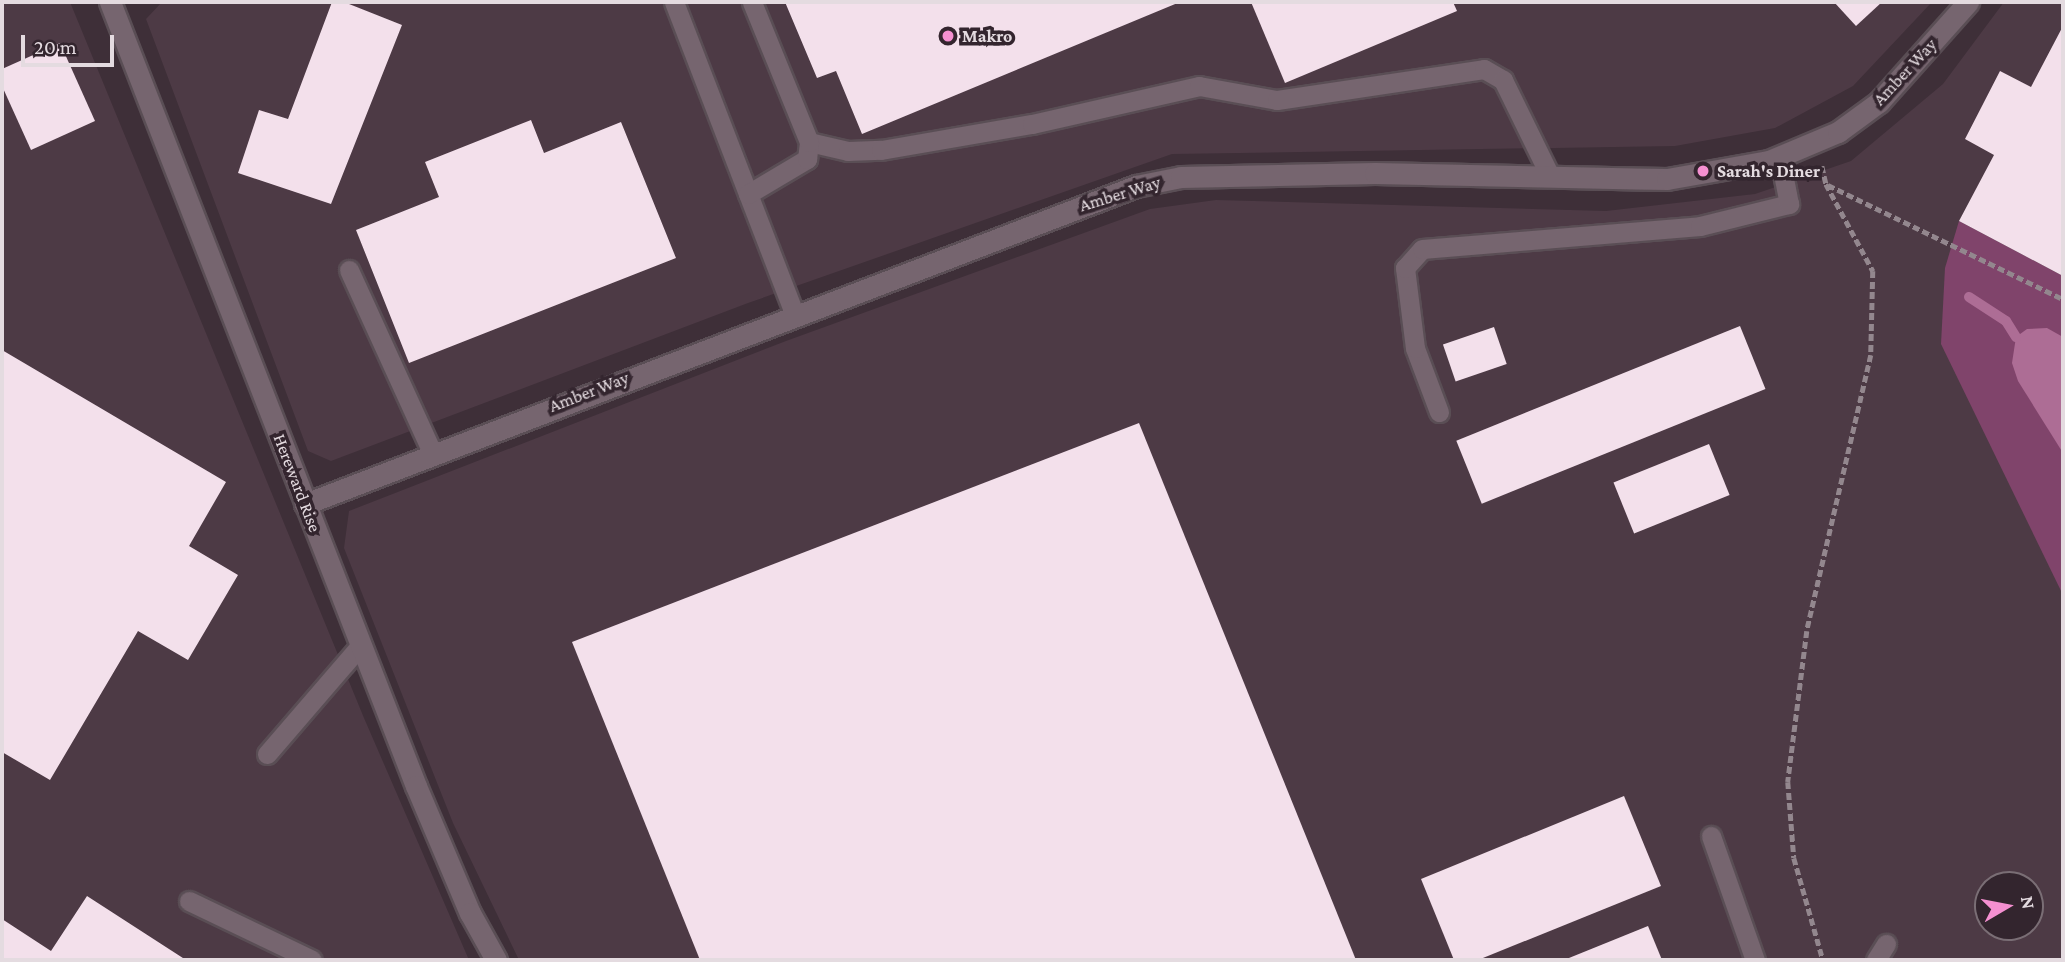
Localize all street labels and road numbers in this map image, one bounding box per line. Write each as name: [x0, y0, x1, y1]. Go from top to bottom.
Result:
street label: Amber Way: [1868, 34, 1942, 110]
street label: Amber Way: [1077, 171, 1163, 217]
street label: Amber Way: [546, 367, 632, 417]
street label: Hereward Rise: [268, 431, 326, 535]

